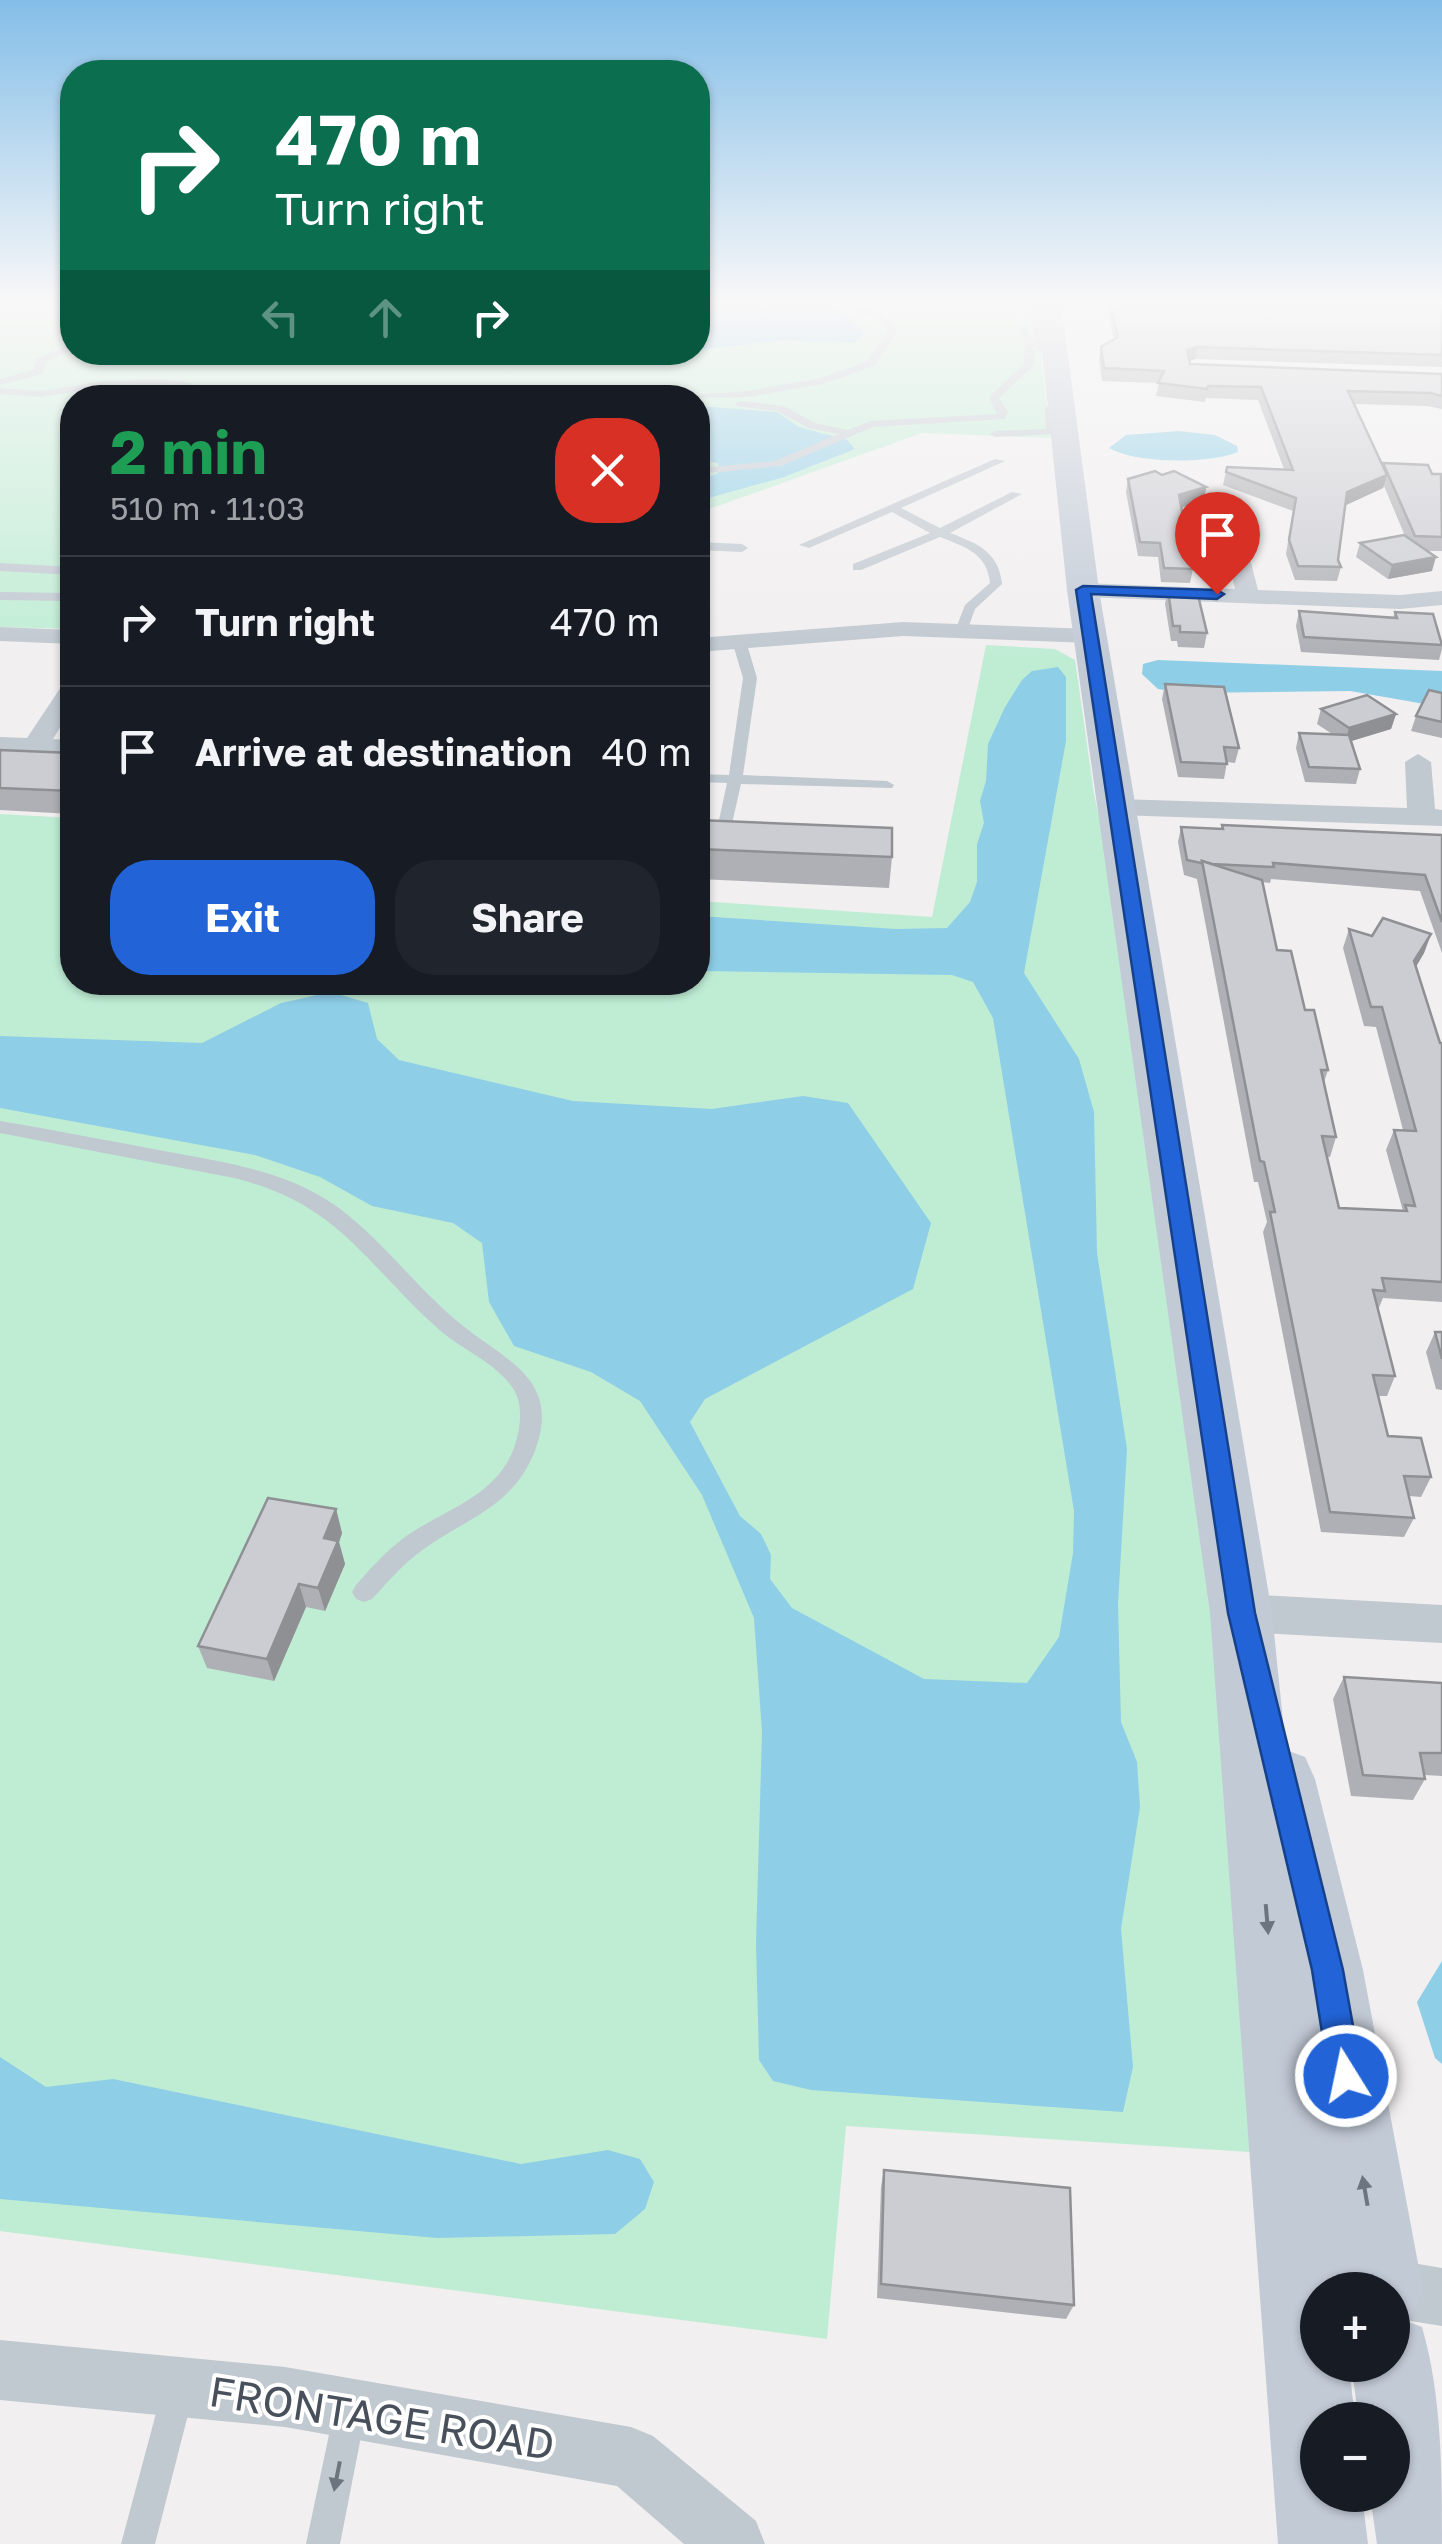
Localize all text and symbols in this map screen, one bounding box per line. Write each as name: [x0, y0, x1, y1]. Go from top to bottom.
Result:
text: 470 m: [275, 96, 481, 180]
icon: right: [110, 100, 240, 230]
text: Turn right: [275, 181, 485, 235]
icon: left: [253, 290, 308, 345]
icon: ahead: [358, 290, 413, 345]
icon: right: [463, 290, 518, 345]
text: 2 min: [110, 415, 267, 487]
button: close: [555, 418, 660, 523]
text: 510 m · 11:03: [110, 489, 305, 527]
pin: [1175, 492, 1260, 595]
icon: arrive: [1190, 507, 1245, 562]
icon: right: [110, 594, 165, 649]
text: Turn right: [195, 599, 375, 644]
text: 470 m: [550, 599, 660, 644]
icon: arrive: [110, 724, 165, 779]
text: Arrive at destination: [195, 729, 572, 774]
text: 40 m: [602, 729, 692, 774]
button: Exit: [110, 860, 375, 975]
button: Share: [395, 860, 660, 975]
one-way arrow: [1259, 1904, 1275, 1936]
position arrow: [1294, 2024, 1398, 2128]
one-way arrow: [1357, 2175, 1372, 2206]
map controls: [1300, 2272, 1410, 2512]
button: +: [1300, 2272, 1410, 2382]
street label: FRONTAGE ROAD: [206, 2365, 558, 2469]
button: −: [1300, 2402, 1410, 2512]
one-way arrow: [329, 2461, 345, 2492]

